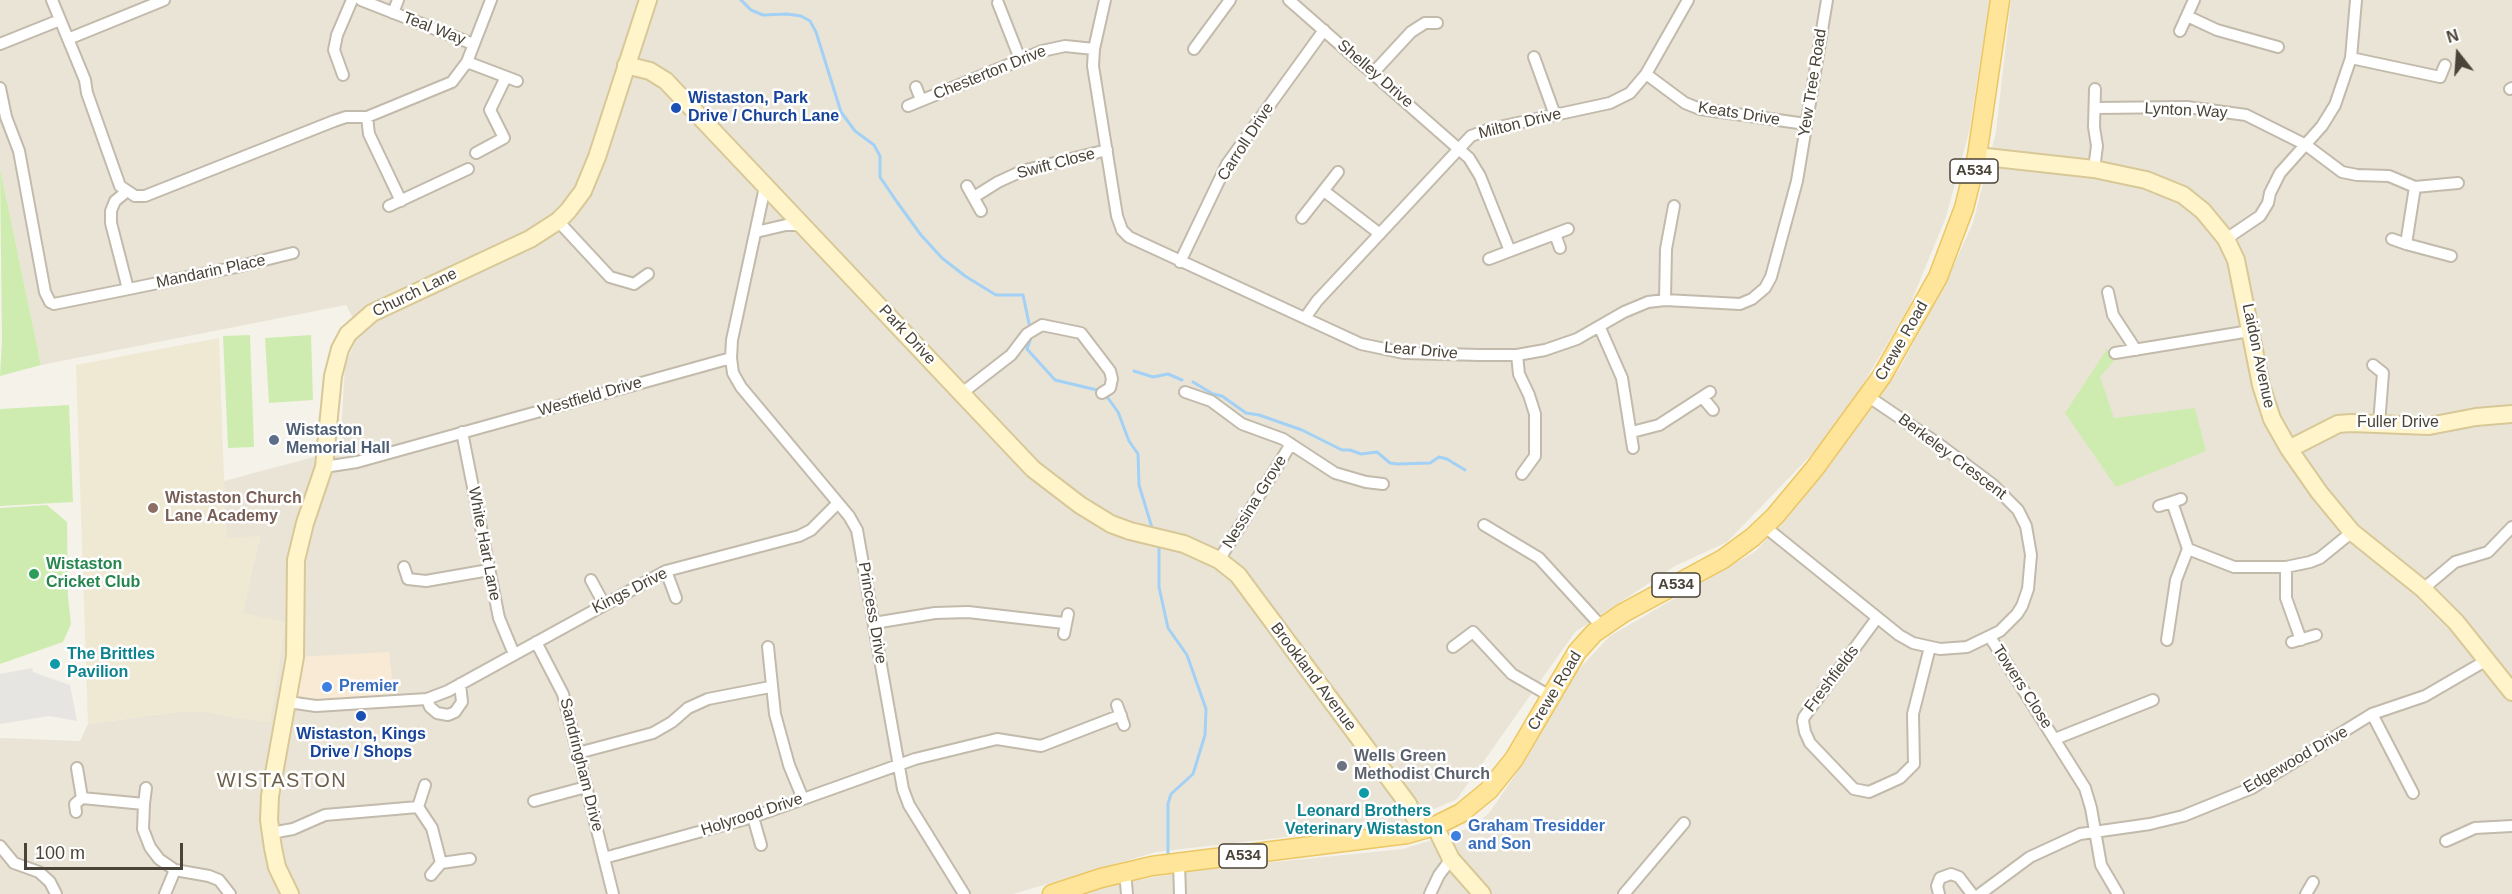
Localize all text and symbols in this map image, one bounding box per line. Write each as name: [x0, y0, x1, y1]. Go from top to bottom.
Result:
street label: Teal Way: [400, 8, 468, 50]
north arrow: [2428, 24, 2488, 84]
text: N: [2445, 26, 2461, 46]
street label: Yew Tree Road: [1795, 28, 1831, 138]
street label: Shelley Drive: [1333, 36, 1417, 112]
street label: Chesterton Drive: [931, 42, 1049, 104]
place label: Wistaston, Park Drive / Church Lane: [688, 89, 839, 127]
street label: Keats Drive: [1697, 98, 1781, 130]
street label: Carroll Drive: [1214, 99, 1278, 185]
street label: Lynton Way: [2144, 99, 2228, 123]
marker: Wistaston, Park Drive / Church Lane: [669, 101, 683, 115]
street label: Milton Drive: [1477, 104, 1563, 144]
street label: Swift Close: [1015, 144, 1097, 184]
road number: A534: [1950, 159, 1998, 183]
street label: Mandarin Place: [155, 251, 267, 293]
street label: Church Lane: [370, 264, 460, 322]
street label: Crewe Road: [1871, 298, 1933, 384]
street label: Park Drive: [875, 301, 939, 369]
street label: Laidon Avenue: [2238, 302, 2278, 410]
street label: Lear Drive: [1383, 338, 1459, 364]
street label: Westfield Drive: [536, 373, 644, 421]
street label: Berkeley Crescent: [1894, 410, 2010, 504]
street label: Fuller Drive: [2357, 413, 2439, 433]
place label: Wistaston Memorial Hall: [286, 421, 390, 459]
marker: Wistaston Memorial Hall: [267, 433, 281, 447]
street label: Nessina Grove: [1219, 452, 1291, 552]
street label: White Hart Lane: [464, 485, 504, 603]
place label: Wistaston Church Lane Academy: [165, 489, 302, 527]
marker: Wistaston Church Lane Academy: [146, 501, 160, 515]
place label: Wistaston Cricket Club: [46, 555, 140, 593]
street label: Princess Drive: [854, 561, 890, 665]
street label: Kings Drive: [589, 564, 671, 618]
marker: Wistaston Cricket Club: [27, 567, 41, 581]
road number: A534: [1652, 573, 1700, 597]
street label: Brookland Avenue: [1266, 619, 1360, 735]
street label: Freshfields: [1801, 642, 1863, 716]
street label: Towers Close: [1988, 642, 2056, 732]
place label: The Brittles Pavilion: [67, 645, 155, 683]
street label: Crewe Road: [1524, 648, 1586, 734]
marker: The Brittles Pavilion: [48, 657, 62, 671]
place label: Premier: [339, 677, 399, 697]
marker: Premier: [320, 680, 334, 694]
street label: Sandringham Drive: [555, 696, 607, 834]
marker: Wistaston, Kings Drive / Shops: [354, 709, 368, 723]
street label: Edgewood Drive: [2240, 722, 2352, 798]
place label: Wistaston, Kings Drive / Shops: [296, 725, 426, 763]
place label: Wells Green Methodist Church: [1354, 747, 1490, 785]
marker: Wells Green Methodist Church: [1335, 759, 1349, 773]
district label: WISTASTON: [217, 769, 347, 793]
marker: Leonard Brothers Veterinary Wistaston: [1357, 786, 1371, 800]
street label: Holyrood Drive: [699, 790, 805, 840]
place label: Leonard Brothers Veterinary Wistaston: [1285, 802, 1443, 840]
place label: Graham Tresidder and Son: [1468, 817, 1605, 855]
marker: Graham Tresidder and Son: [1449, 829, 1463, 843]
scale bar: [27, 831, 186, 869]
text: 100 m: [35, 843, 85, 863]
road number: A534: [1219, 844, 1267, 868]

